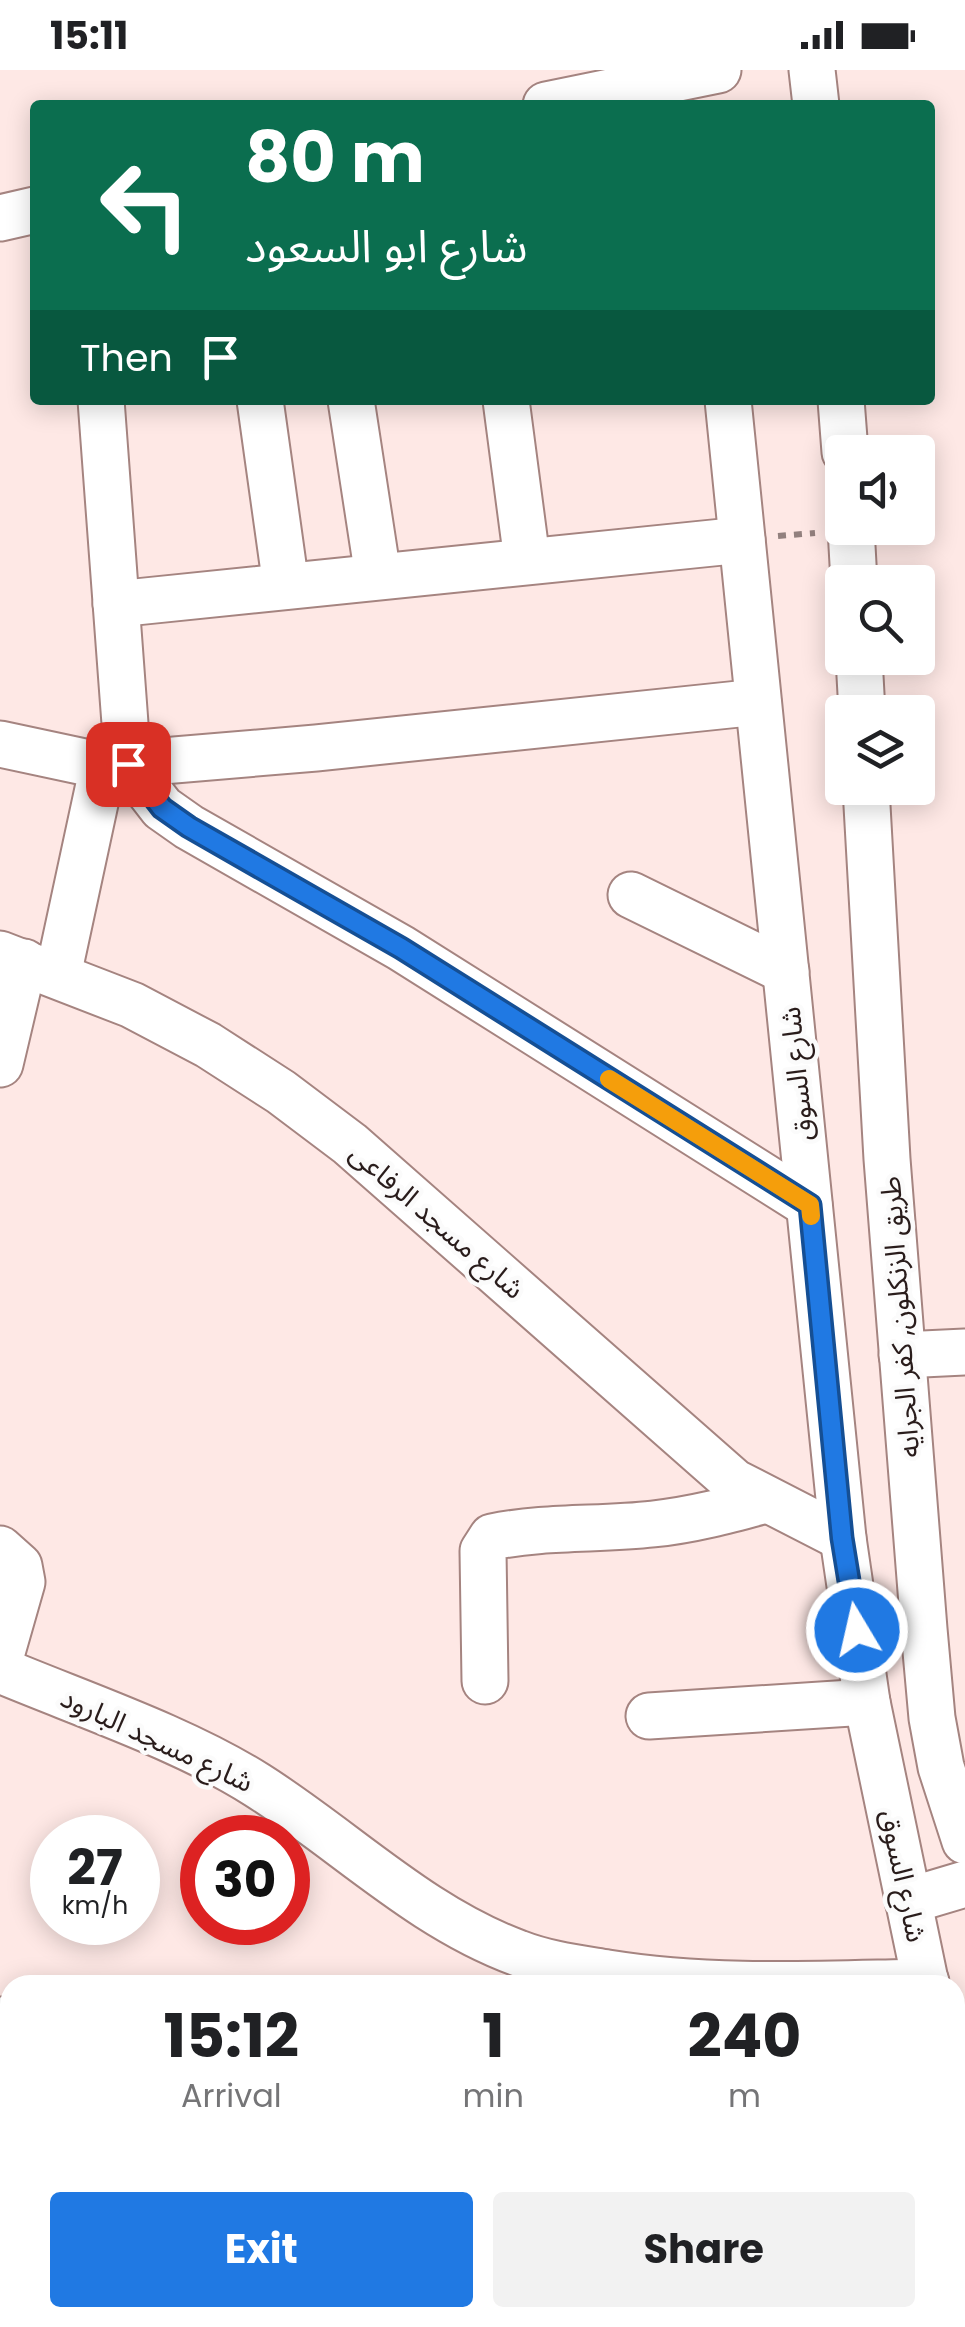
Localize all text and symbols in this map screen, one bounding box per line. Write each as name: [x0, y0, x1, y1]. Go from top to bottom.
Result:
text: 15:11: [50, 9, 128, 62]
text: 80 m: [245, 108, 425, 207]
icon: left: [80, 140, 210, 270]
text: شارع ابو السعود: [245, 215, 528, 278]
icon: arrive: [193, 330, 248, 385]
text: Then: [80, 331, 173, 384]
map controls: [825, 435, 935, 805]
button: sound: [825, 435, 935, 545]
button: search: [825, 565, 935, 675]
button: layers: [825, 695, 935, 805]
pin: [86, 722, 171, 807]
icon: arrive: [101, 737, 156, 792]
street label: شارع السوق: [771, 1005, 824, 1143]
street label: شارع مسجد الرفاعى: [340, 1134, 533, 1309]
street label: طريق الزنكلون, كفر الجرايه: [871, 1175, 929, 1459]
position arrow: [805, 1578, 909, 1682]
street label: شارع مسجد البارود: [54, 1678, 260, 1803]
street label: شارع السوق: [869, 1806, 936, 1946]
speed limit sign: 30: [180, 1815, 310, 1945]
text: 27: [67, 1832, 123, 1903]
text: km/h: [62, 1888, 128, 1923]
text: 15:12: [164, 1994, 299, 2078]
text: 1: [482, 1994, 504, 2078]
text: 240: [687, 1994, 801, 2078]
text: Arrival: [181, 2073, 282, 2118]
text: min: [463, 2073, 524, 2118]
text: m: [728, 2073, 761, 2118]
button: Exit: [50, 2192, 473, 2307]
button: Share: [493, 2192, 915, 2307]

